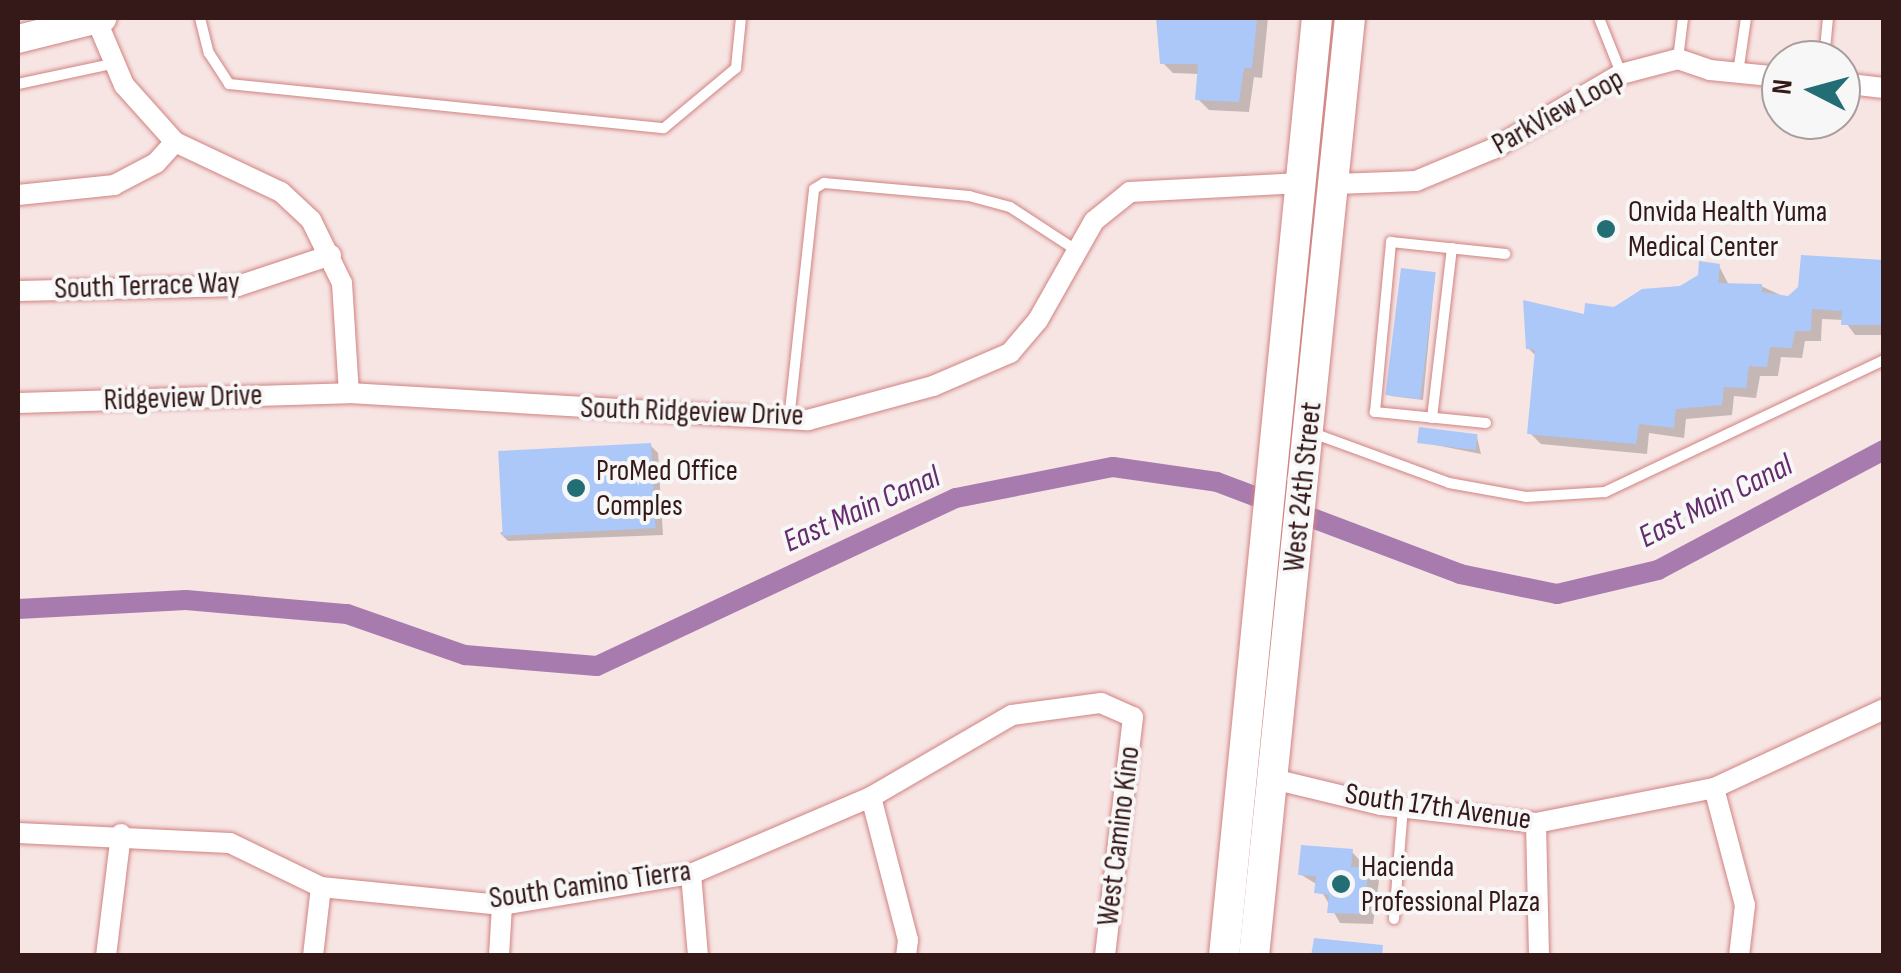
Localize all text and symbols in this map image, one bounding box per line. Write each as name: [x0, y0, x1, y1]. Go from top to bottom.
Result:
north arrow: [1761, 40, 1861, 140]
street label: ParkView Loop: [1486, 61, 1630, 163]
text: N: [1765, 78, 1800, 96]
place label: Onvida Health Yuma Medical Center: [1628, 194, 1827, 264]
marker: Onvida Health Yuma Medical Center: [1593, 216, 1619, 242]
street label: South Terrace Way: [54, 265, 240, 307]
street label: Ridgeview Drive: [103, 377, 263, 419]
street label: South Ridgeview Drive: [580, 390, 804, 434]
street label: West 24th Street: [1276, 400, 1330, 574]
water label: East Main Canal: [1633, 447, 1799, 557]
place label: ProMed Office Comples: [596, 453, 738, 524]
water label: East Main Canal: [778, 458, 946, 562]
marker: ProMed Office Comples: [565, 477, 587, 499]
street label: West Camino Kino: [1090, 744, 1148, 928]
street label: South 17th Avenue: [1343, 776, 1533, 838]
place label: Hacienda Professional Plaza: [1361, 849, 1540, 920]
street label: South Camino Tierra: [487, 853, 693, 917]
marker: Hacienda Professional Plaza: [1330, 873, 1352, 895]

